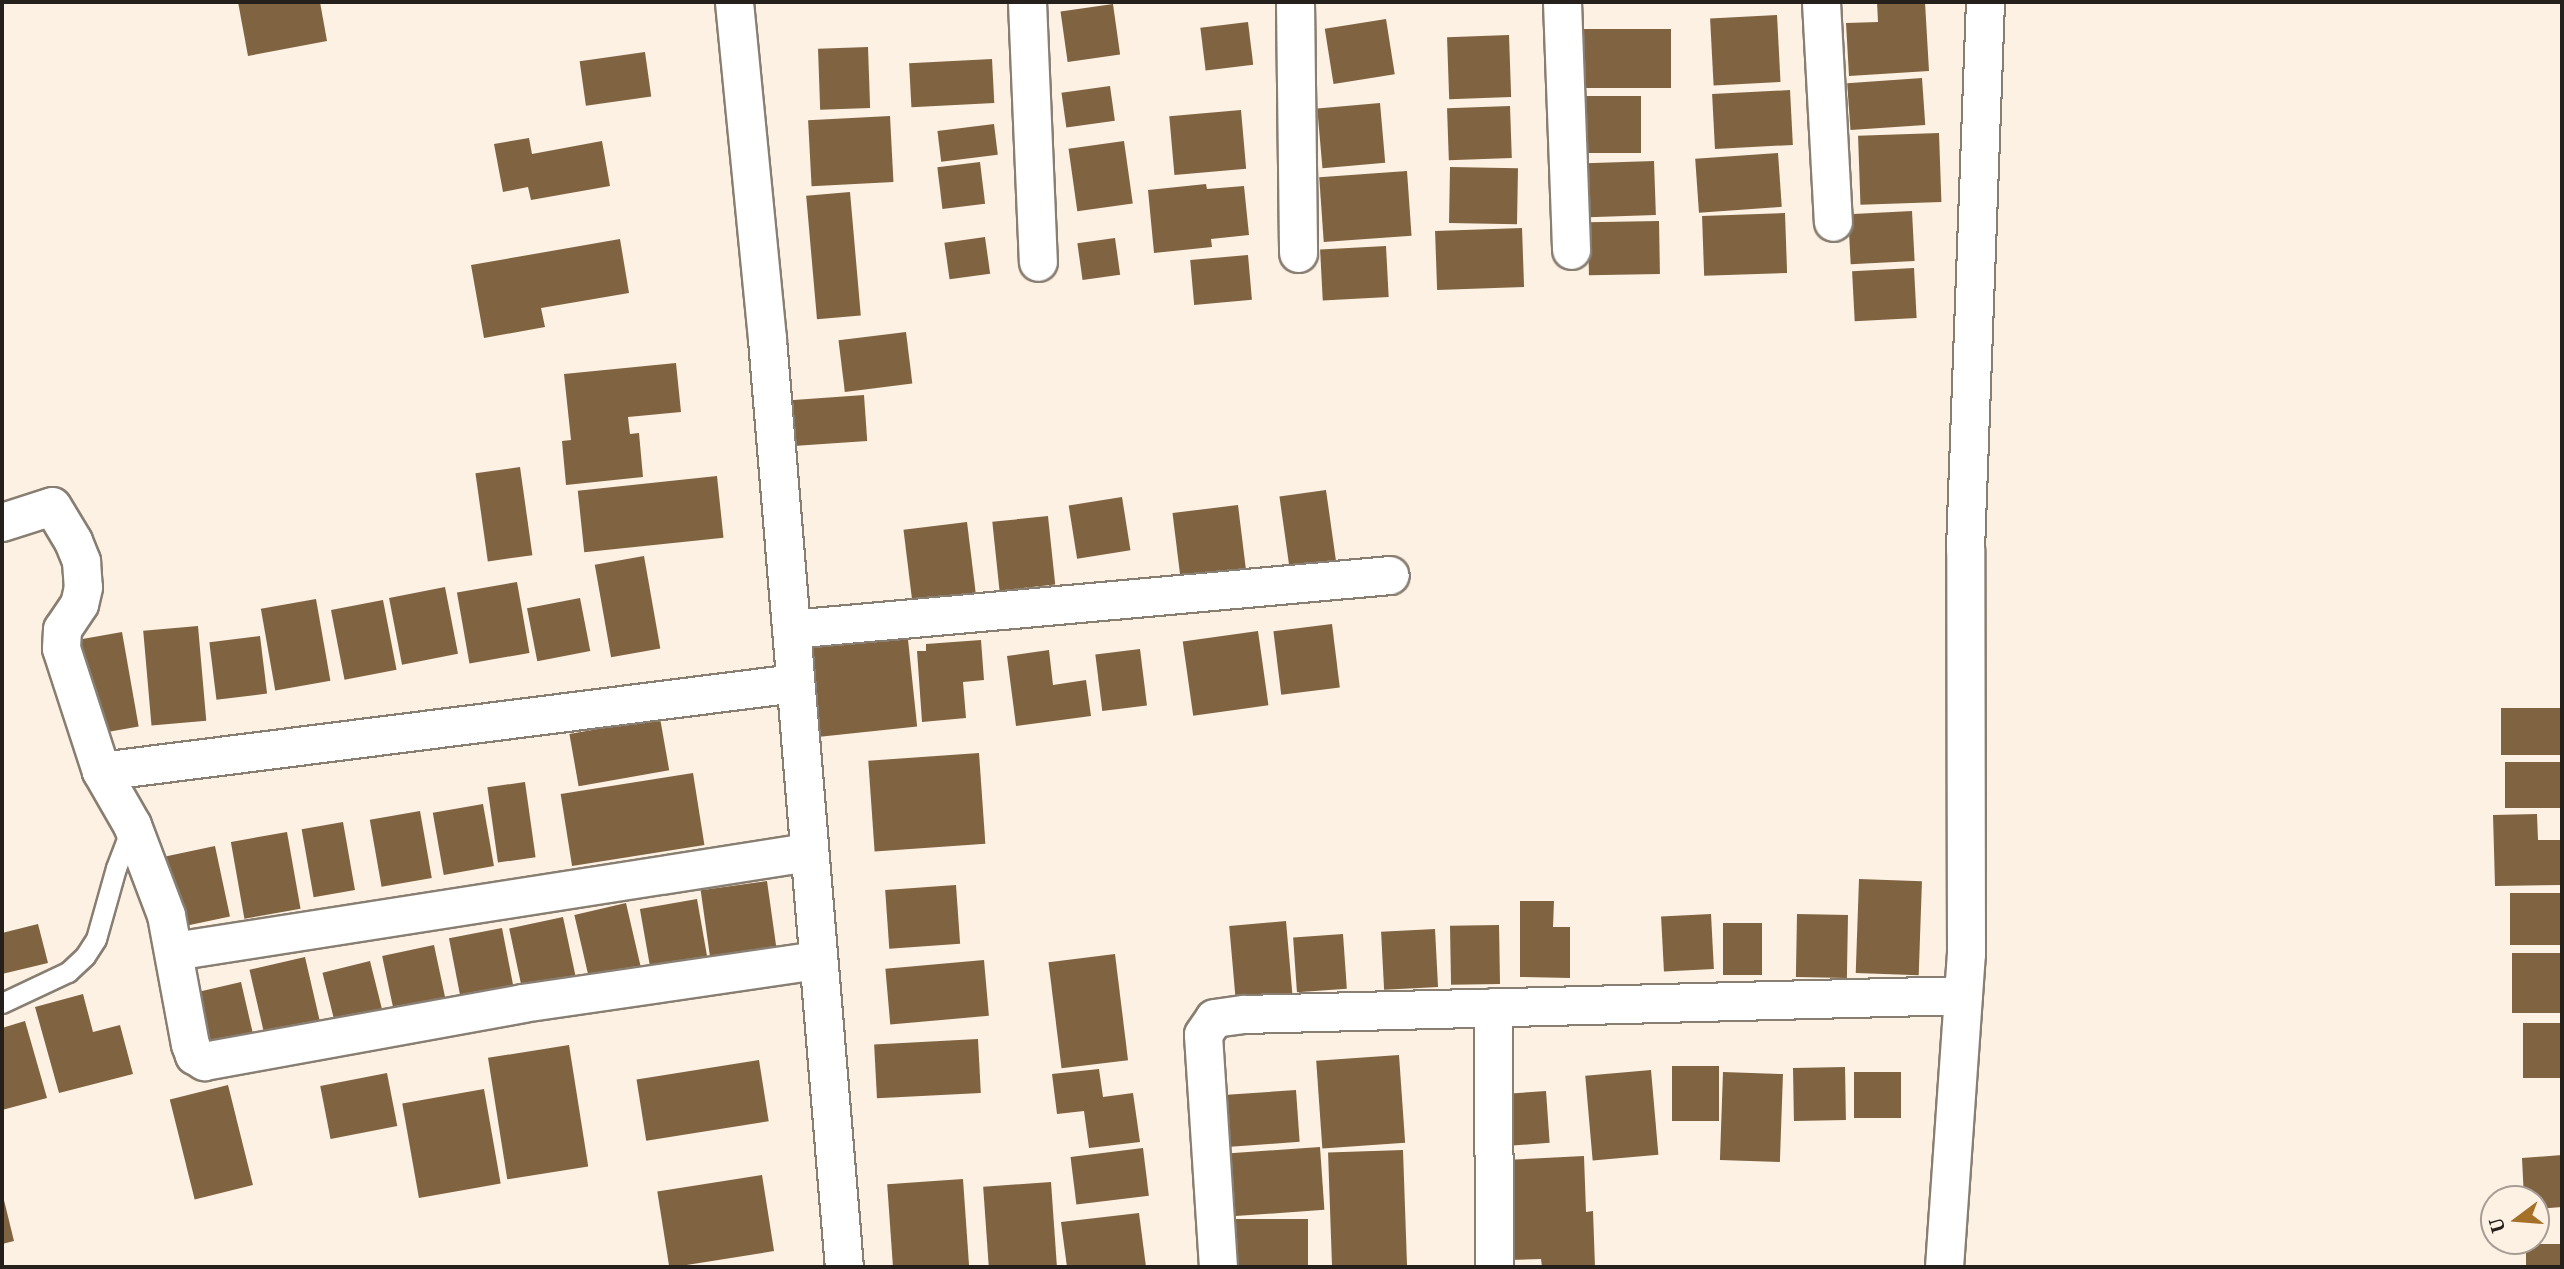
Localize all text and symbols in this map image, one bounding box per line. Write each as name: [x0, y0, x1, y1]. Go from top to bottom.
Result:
north arrow: [2480, 1185, 2550, 1255]
text: U: [2482, 1215, 2511, 1236]

